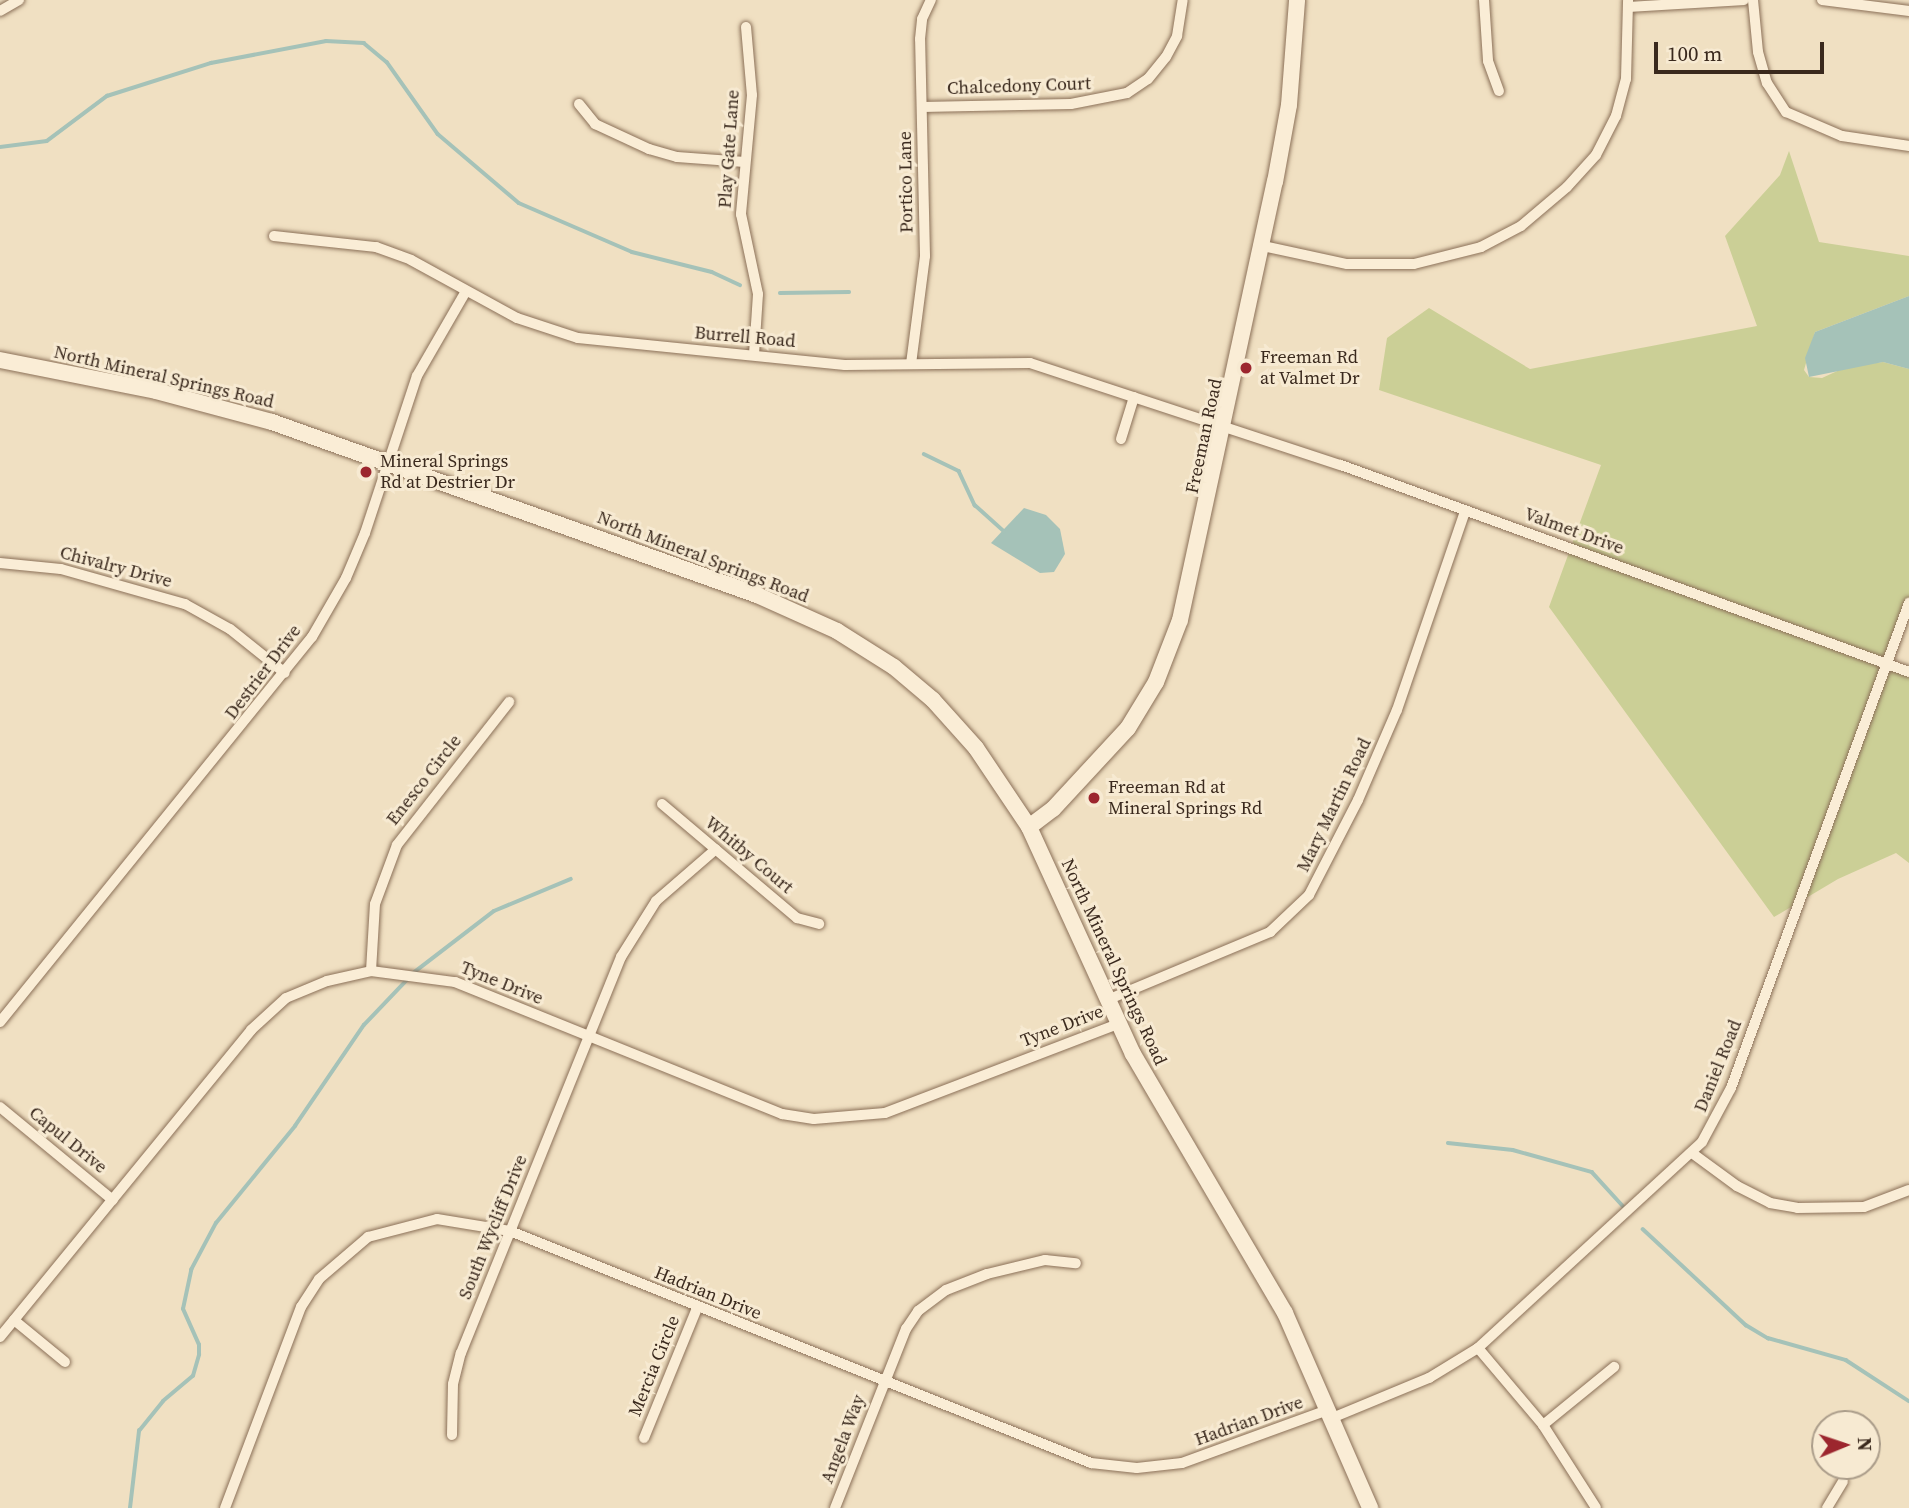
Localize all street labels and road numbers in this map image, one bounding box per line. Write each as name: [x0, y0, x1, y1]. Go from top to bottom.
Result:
street label: Chalcedony Court: [947, 73, 1091, 99]
street label: Play Gate Lane: [714, 89, 744, 209]
street label: Portico Lane: [894, 131, 918, 233]
street label: Burrell Road: [694, 322, 796, 352]
street label: North Mineral Springs Road: [52, 341, 276, 413]
street label: Freeman Road: [1181, 377, 1227, 495]
street label: Valmet Drive: [1521, 503, 1627, 559]
street label: North Mineral Springs Road: [594, 507, 812, 607]
street label: Chivalry Drive: [58, 542, 174, 592]
street label: Destrier Drive: [220, 620, 306, 724]
street label: Enesco Circle: [382, 730, 466, 830]
street label: Mary Martin Road: [1292, 735, 1376, 875]
street label: Whitby Court: [701, 812, 797, 898]
street label: North Mineral Springs Road: [1057, 855, 1171, 1069]
street label: Tyne Drive: [458, 957, 546, 1009]
street label: Tyne Drive: [1017, 1000, 1107, 1052]
street label: Daniel Road: [1690, 1017, 1746, 1115]
street label: Capul Drive: [25, 1102, 111, 1178]
street label: South Wycliff Drive: [454, 1151, 532, 1303]
street label: Hadrian Drive: [651, 1262, 765, 1324]
street label: Mercia Circle: [624, 1312, 684, 1420]
street label: Angela Way: [816, 1391, 870, 1487]
street label: Hadrian Drive: [1192, 1391, 1306, 1451]

